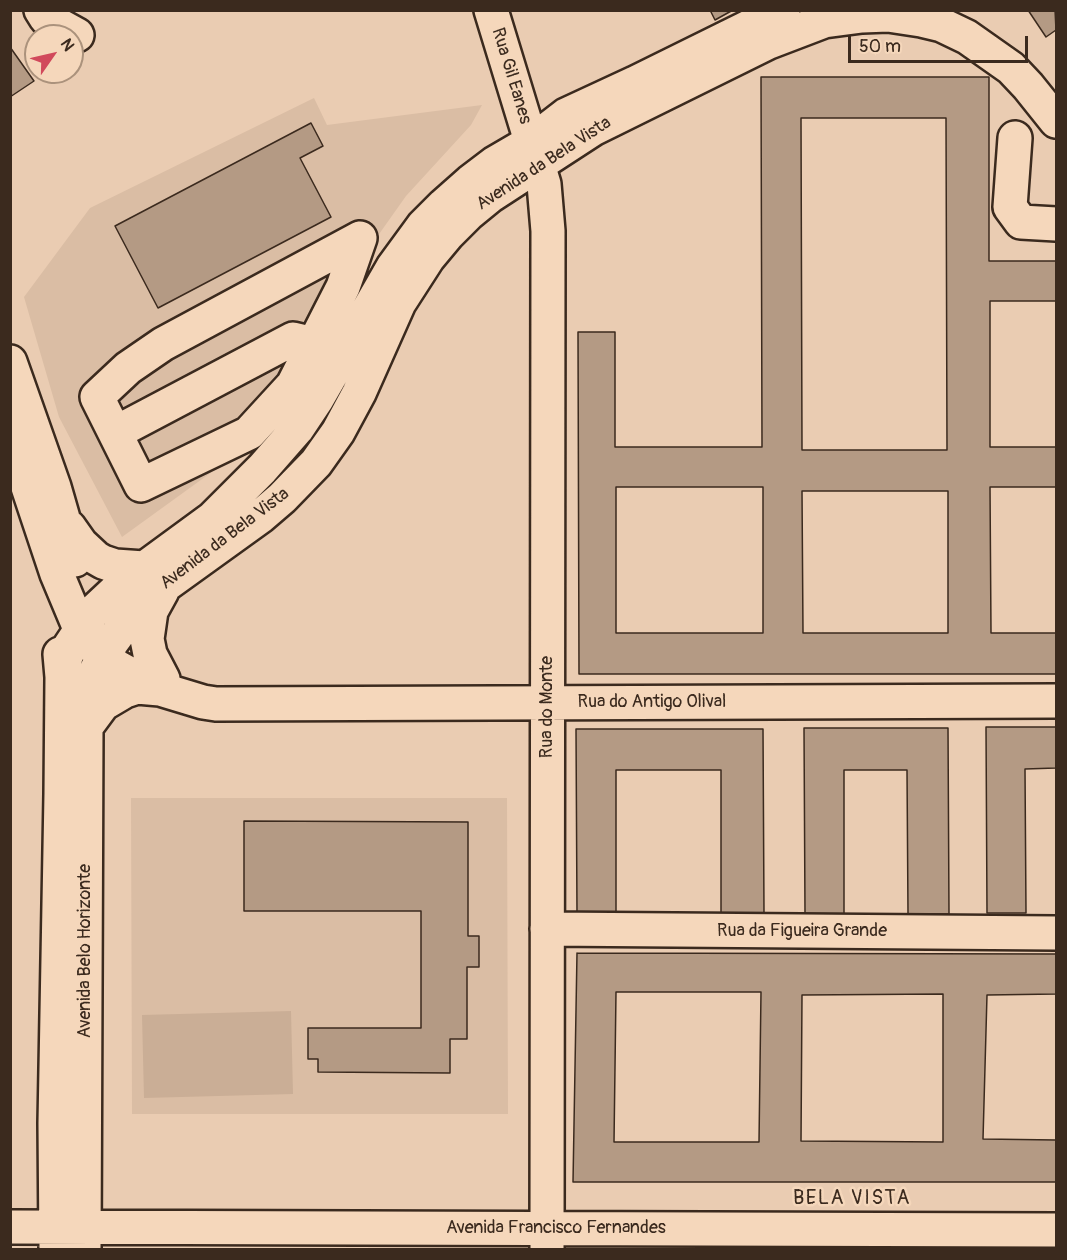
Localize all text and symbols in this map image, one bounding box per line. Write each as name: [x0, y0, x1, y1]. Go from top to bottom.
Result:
north arrow: [24, 24, 84, 84]
scale bar: [851, 24, 1031, 62]
street label: Rua Gil Eanes: [486, 25, 536, 127]
text: N: [56, 35, 79, 55]
text: 50 m: [859, 35, 901, 58]
street label: Avenida da Bela Vista: [473, 112, 615, 216]
street label: Avenida da Bela Vista: [156, 483, 294, 595]
street label: Rua do Monte: [536, 656, 558, 758]
street label: Rua do Antigo Olival: [578, 691, 726, 713]
street label: Avenida Belo Horizonte: [74, 864, 96, 1038]
street label: Rua da Figueira Grande: [717, 920, 887, 942]
district label: BELA VISTA: [793, 1187, 911, 1211]
street label: Avenida Francisco Fernandes: [446, 1217, 666, 1239]

